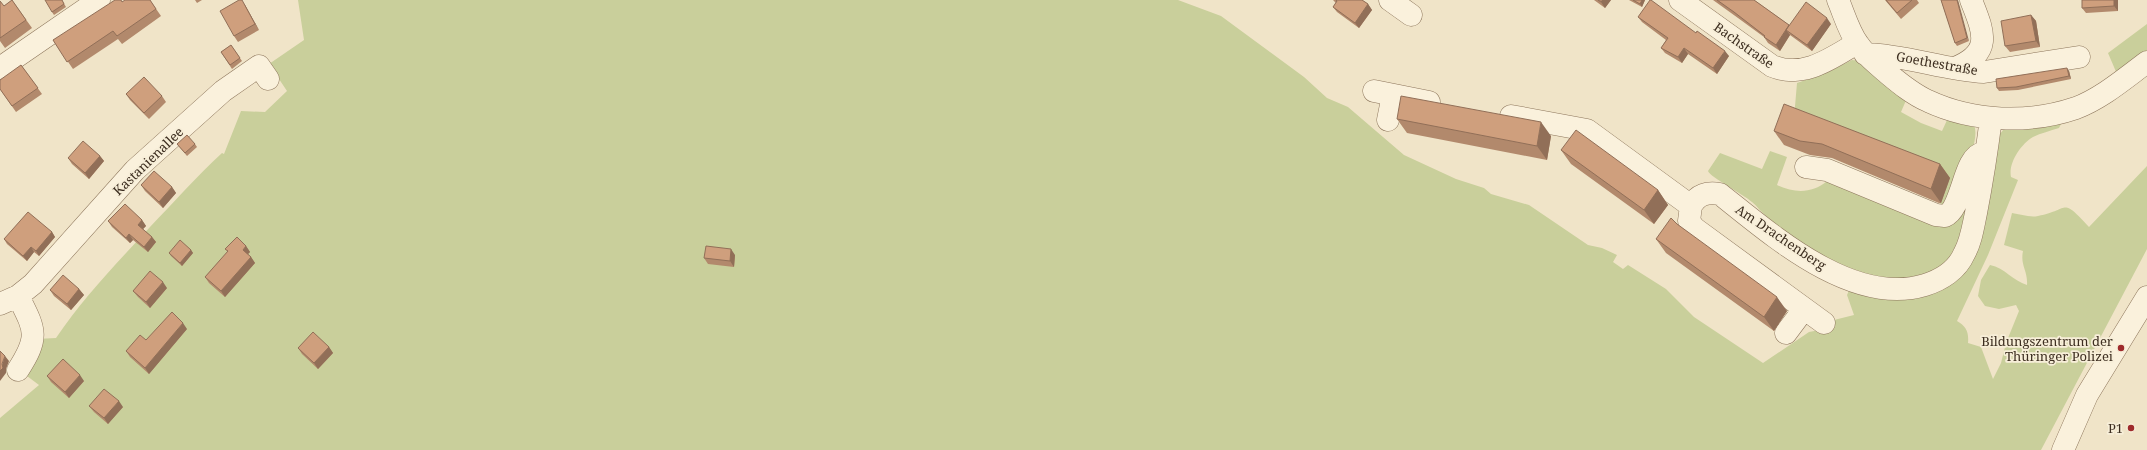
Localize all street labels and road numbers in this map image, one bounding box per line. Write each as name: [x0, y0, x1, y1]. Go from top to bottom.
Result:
street label: Bachstraße: [1710, 18, 1778, 72]
street label: Goethestraße: [1895, 47, 1979, 79]
street label: Kastanienallee: [109, 123, 187, 199]
street label: Am Drachenberg: [1732, 200, 1830, 274]

